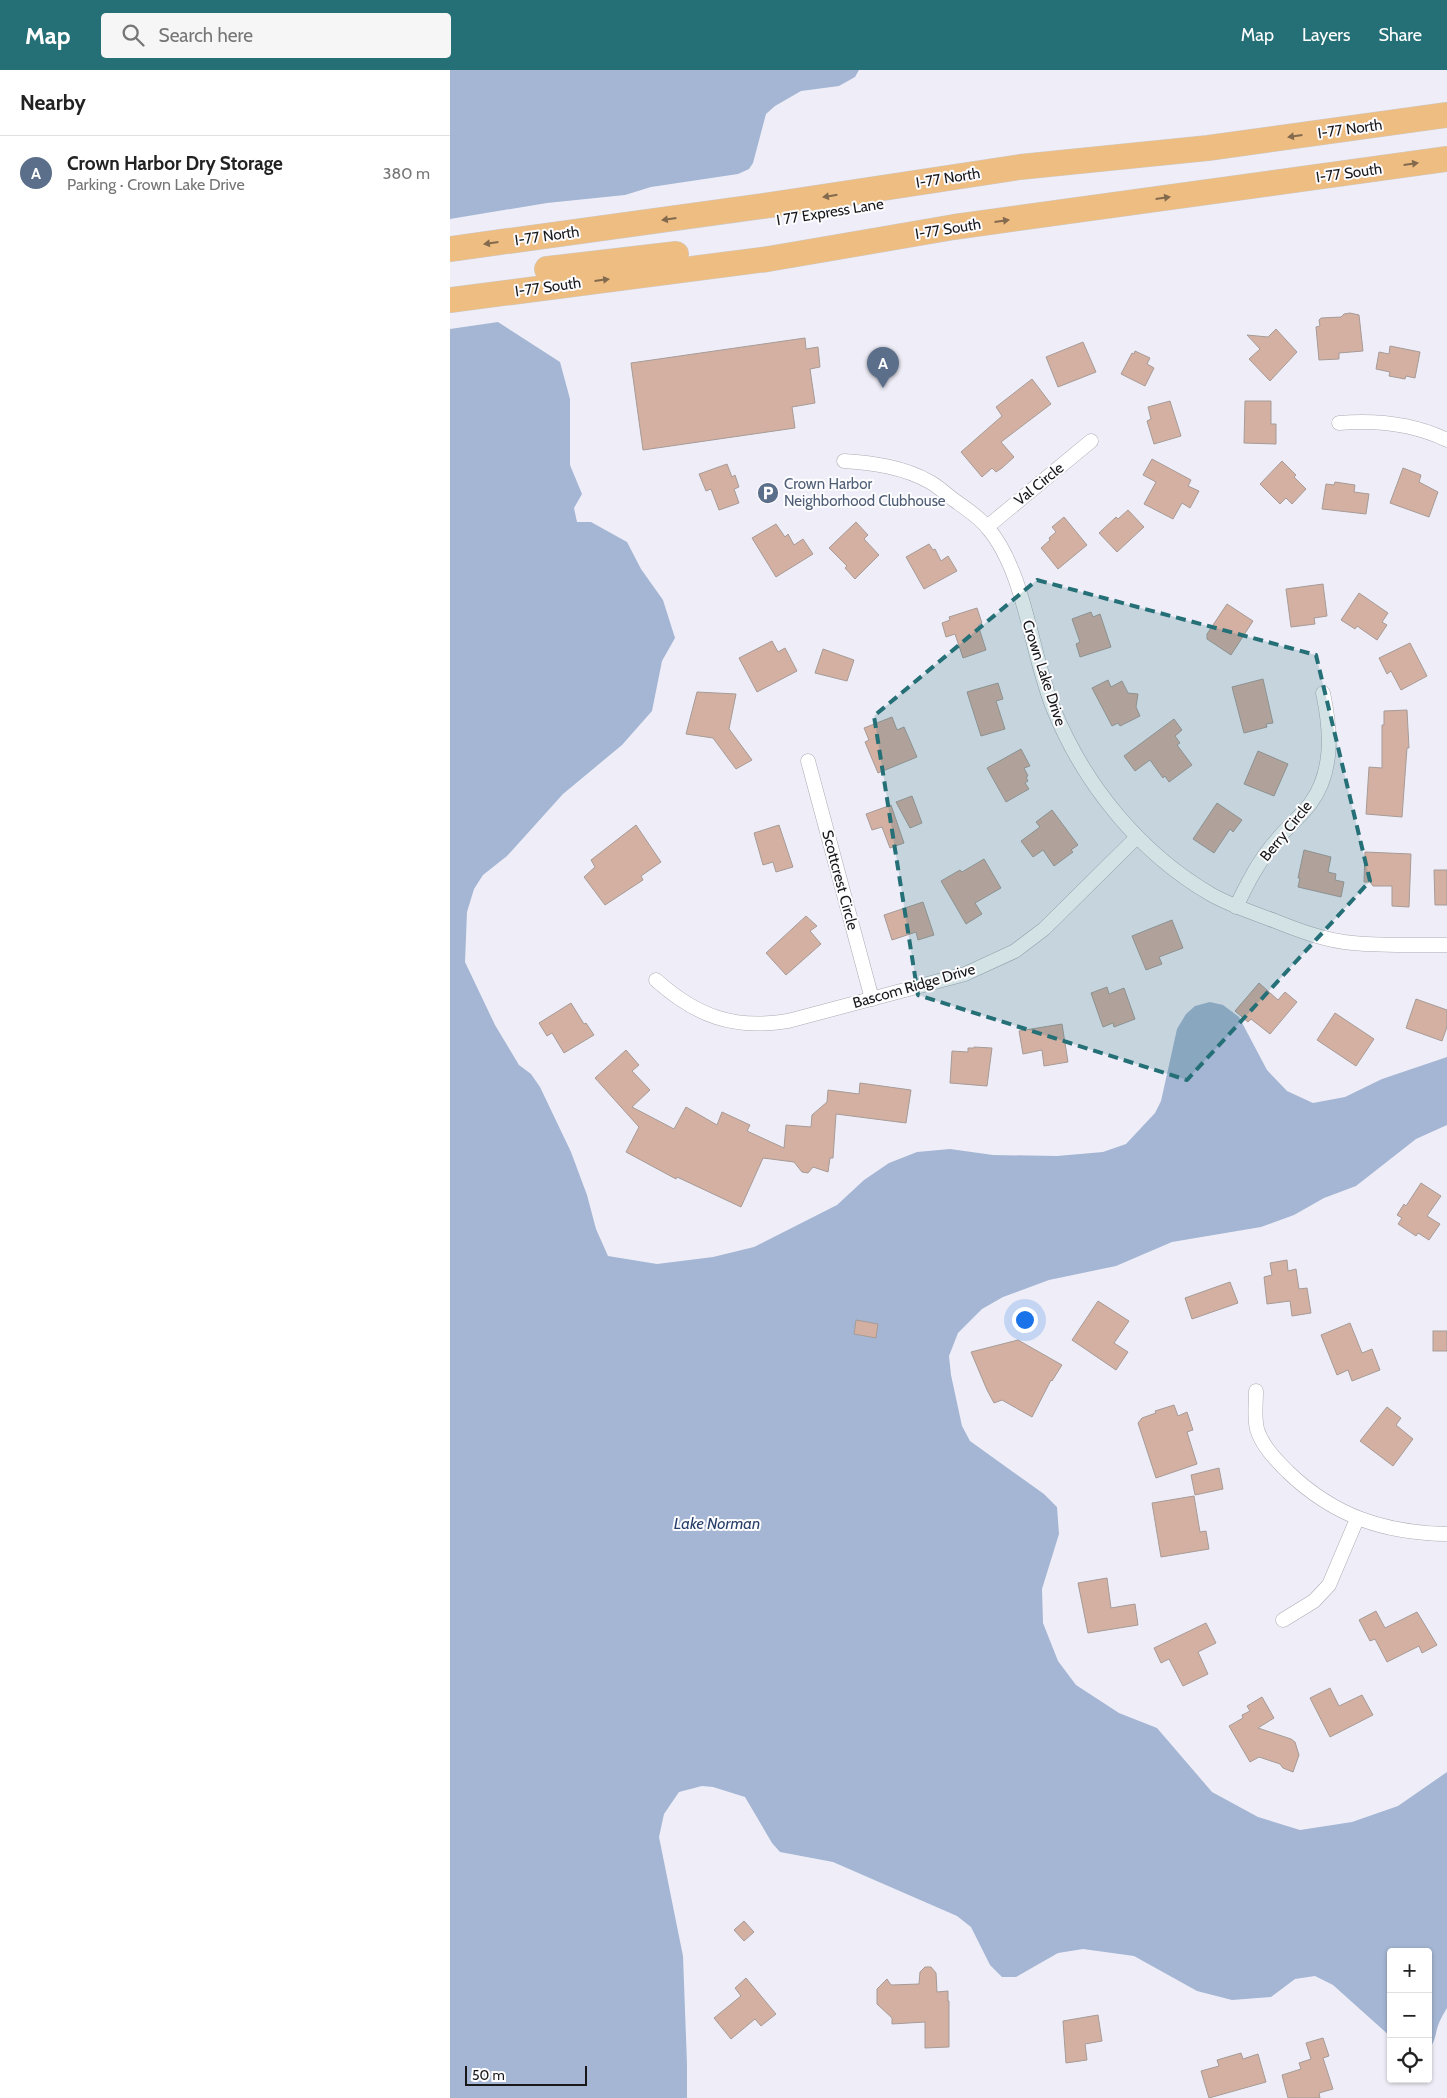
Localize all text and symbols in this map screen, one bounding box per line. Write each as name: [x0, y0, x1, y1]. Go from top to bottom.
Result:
search box: [101, 13, 451, 58]
text: Map: [25, 21, 71, 50]
icon: search: [119, 21, 147, 49]
text: Search here: [159, 24, 253, 47]
text: Map: [1241, 24, 1274, 46]
text: Layers: [1302, 24, 1351, 46]
text: Share: [1379, 24, 1422, 46]
text: Nearby: [20, 90, 86, 115]
street label: I-77 North: [1317, 116, 1383, 142]
one-way arrow: [1286, 133, 1302, 141]
text: Crown Harbor Dry Storage: [67, 152, 283, 175]
street label: I-77 South: [1315, 159, 1383, 187]
one-way arrow: [1403, 160, 1419, 168]
text: A: [31, 164, 41, 183]
text: 380 m: [383, 164, 430, 183]
street label: I-77 North: [915, 164, 981, 192]
text: Parking · Crown Lake Drive: [67, 175, 245, 194]
one-way arrow: [822, 192, 838, 200]
one-way arrow: [1155, 194, 1171, 202]
street label: I 77 Express Lane: [775, 195, 885, 229]
one-way arrow: [661, 215, 677, 223]
street label: I-77 South: [914, 215, 982, 243]
one-way arrow: [994, 216, 1010, 224]
street label: I-77 North: [514, 223, 580, 249]
one-way arrow: [483, 239, 499, 247]
street label: I-77 South: [514, 273, 582, 301]
one-way arrow: [595, 276, 611, 284]
pin: A: [867, 347, 899, 388]
street label: Val Circle: [1011, 459, 1067, 509]
place label: Crown Harbor Neighborhood Clubhouse: [784, 475, 946, 510]
parking icon: Crown Harbor Neighborhood Clubhouse: [756, 481, 780, 505]
street label: Crown Lake Drive: [1018, 618, 1070, 729]
street label: Berry Circle: [1256, 797, 1316, 865]
street label: Scottcrest Circle: [818, 828, 862, 932]
street label: Bascom Ridge Drive: [851, 960, 978, 1012]
your location: [1012, 1307, 1038, 1333]
water label: Lake Norman: [674, 1514, 760, 1533]
map controls: [1387, 1948, 1432, 2083]
button: +: [1387, 1948, 1432, 1993]
button: −: [1387, 1993, 1432, 2038]
button: locate: [1387, 2038, 1432, 2083]
scale bar: [465, 2063, 588, 2086]
text: 50 m: [472, 2066, 505, 2084]

